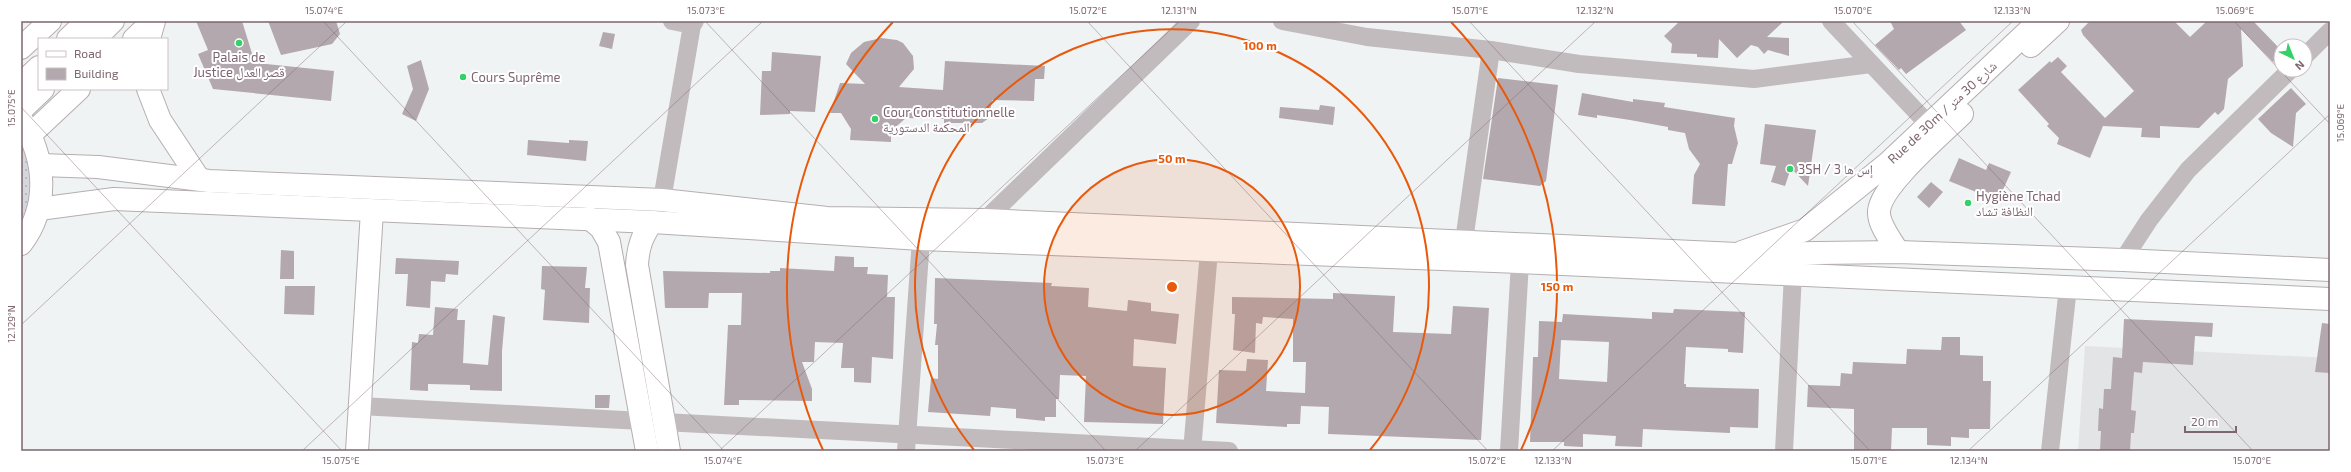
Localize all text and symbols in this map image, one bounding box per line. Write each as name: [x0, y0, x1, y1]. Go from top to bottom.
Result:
text: 15.074°E: [305, 4, 343, 16]
text: 15.073°E: [687, 4, 725, 16]
text: 15.072°E: [1069, 4, 1107, 16]
text: 12.131°N: [1161, 4, 1197, 16]
text: 15.071°E: [1452, 4, 1488, 16]
text: 12.132°N: [1576, 4, 1614, 16]
text: 15.070°E: [1834, 4, 1872, 16]
text: 12.133°N: [1993, 4, 2031, 16]
text: 15.069°E: [2216, 4, 2255, 16]
legend: [38, 38, 168, 90]
marker: Palais de Justice قصر العدل: [234, 38, 244, 48]
text: 100 m: [1243, 38, 1277, 52]
north arrow: [2273, 38, 2313, 78]
text: Road: [74, 46, 102, 60]
place label: Palais de Justice قصر العدل: [193, 49, 285, 81]
street label: Rue de 30m / شارع 30 متر: [1884, 57, 2001, 168]
text: N: [2293, 58, 2308, 73]
text: Building: [74, 66, 119, 80]
place label: Cours Suprême: [471, 69, 561, 85]
marker: Cours Suprême: [458, 72, 468, 82]
text: 15.075°E: [5, 89, 17, 127]
text: 15.069°E: [2334, 103, 2346, 142]
place label: Cour Constitutionnelle المحكمة الدستورية: [883, 104, 1015, 136]
marker: Cour Constitutionnelle المحكمة الدستورية: [870, 114, 880, 124]
text: 50 m: [1158, 151, 1186, 165]
place label: 3SH / 3 إس ها: [1798, 161, 1873, 178]
marker: 3SH / 3 إس ها: [1785, 164, 1795, 174]
place label: Hygiène Tchad النظافة تشاد: [1976, 188, 2061, 219]
marker: Hygiène Tchad النظافة تشاد: [1963, 198, 1973, 208]
text: 150 m: [1541, 279, 1573, 293]
centre of rings: [1165, 280, 1179, 294]
text: 12.129°N: [5, 305, 17, 343]
scale bar: [2185, 408, 2236, 434]
text: 20 m: [2191, 414, 2218, 428]
text: 15.075°E: [322, 454, 360, 466]
text: 15.074°E: [704, 454, 742, 466]
text: 15.073°E: [1086, 454, 1124, 466]
text: 15.072°E: [1468, 454, 1506, 466]
text: 12.133°N: [1534, 454, 1572, 466]
text: 15.071°E: [1851, 454, 1887, 466]
text: 12.134°N: [1950, 454, 1988, 466]
text: 15.070°E: [2233, 454, 2271, 466]

